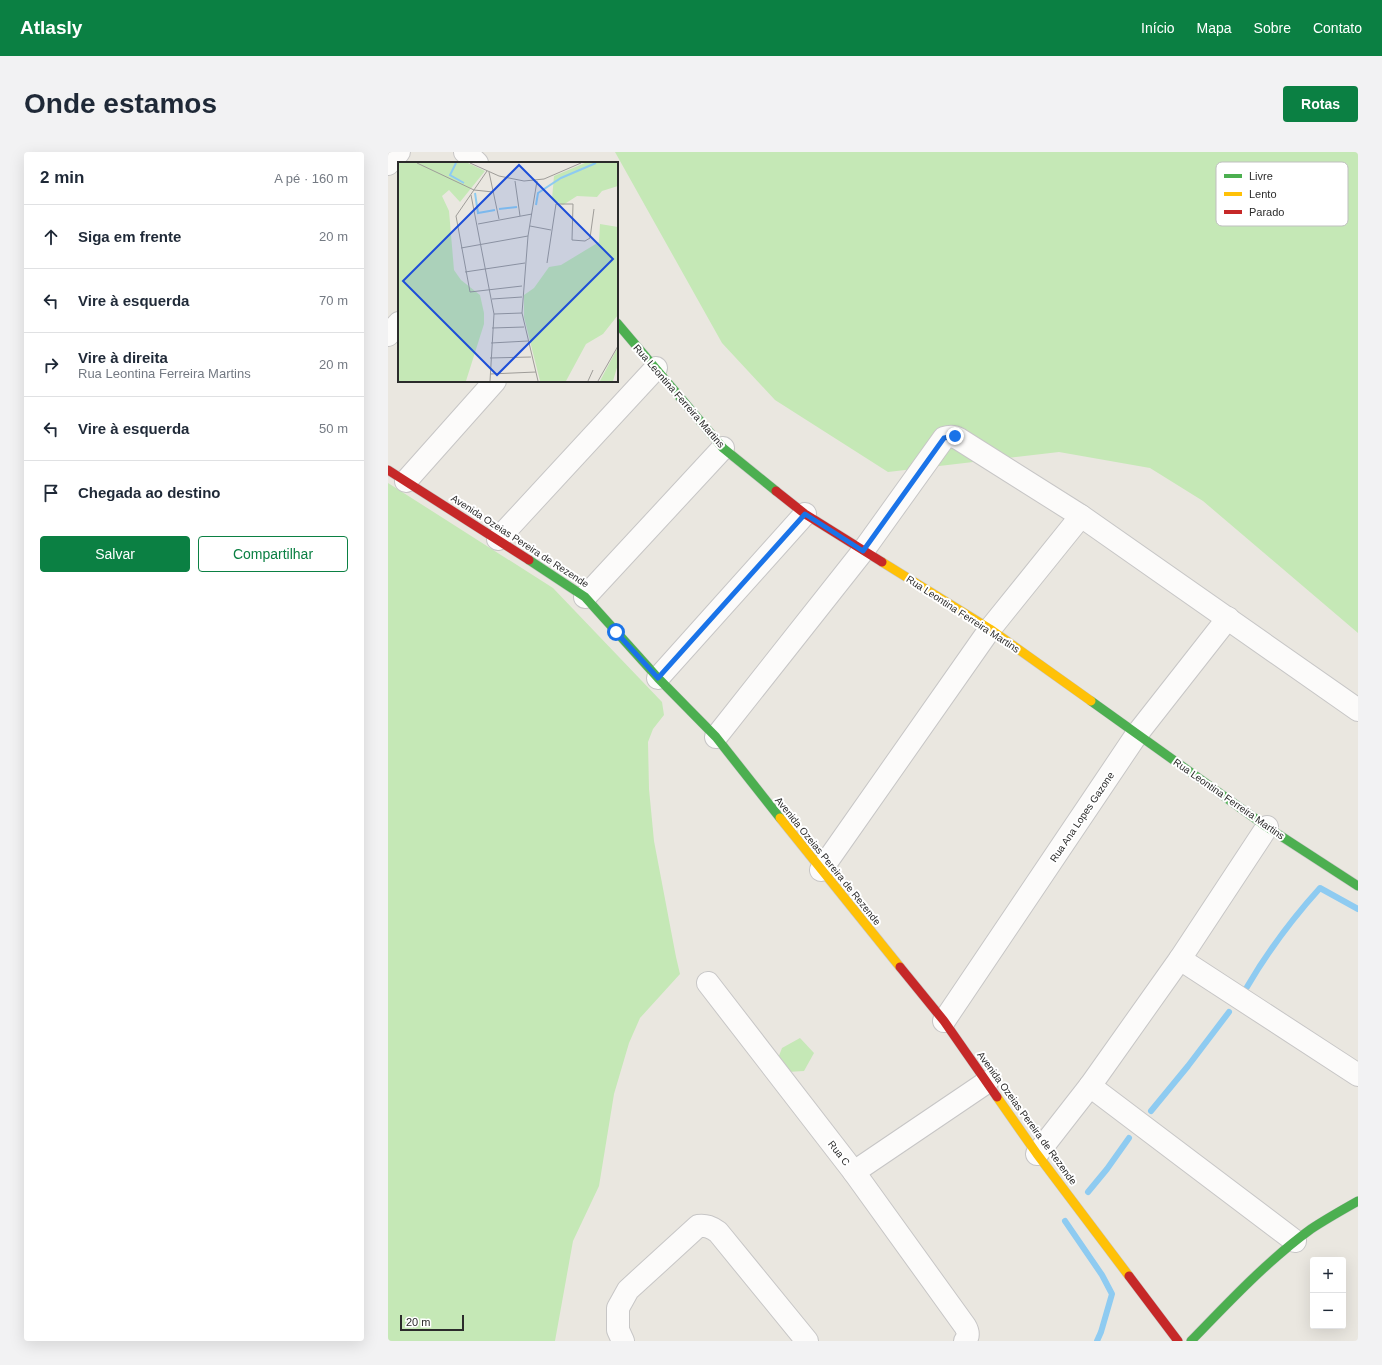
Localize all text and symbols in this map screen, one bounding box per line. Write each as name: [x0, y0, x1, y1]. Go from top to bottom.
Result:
text: Atlasly: [20, 17, 82, 38]
text: Início: [1141, 20, 1175, 36]
text: Mapa: [1197, 20, 1232, 36]
text: Sobre: [1254, 20, 1291, 36]
text: Contato: [1313, 20, 1362, 36]
button: Rotas: [1283, 86, 1358, 122]
text: Onde estamos: [24, 88, 217, 119]
inset map: [398, 162, 618, 382]
legend: [1216, 162, 1348, 226]
text: 2 min: [40, 168, 84, 187]
text: Livre: [1249, 170, 1273, 182]
text: A pé · 160 m: [274, 171, 348, 186]
text: Lento: [1249, 188, 1277, 200]
text: Parado: [1249, 206, 1284, 218]
icon: ahead: [40, 226, 62, 248]
text: Siga em frente: [78, 228, 181, 245]
text: 20 m: [319, 229, 348, 244]
icon: left: [40, 290, 62, 312]
text: Vire à esquerda: [78, 292, 189, 309]
text: 70 m: [319, 293, 348, 308]
street label: Rua Leontina Ferreira Martins: [631, 342, 727, 450]
text: Vire à direita: [78, 349, 168, 366]
icon: right: [40, 354, 62, 376]
text: 20 m: [319, 357, 348, 372]
text: Rua Leontina Ferreira Martins: [78, 366, 251, 381]
icon: left: [40, 418, 62, 440]
text: Vire à esquerda: [78, 420, 189, 437]
text: 50 m: [319, 421, 348, 436]
route end: [946, 427, 964, 445]
icon: arrive: [40, 482, 62, 504]
text: Chegada ao destino: [78, 484, 221, 501]
street label: Avenida Ozeias Pereira de Rezende: [449, 492, 591, 590]
button: Salvar: [40, 536, 190, 572]
button: Compartilhar: [198, 536, 348, 572]
street label: Rua Leontina Ferreira Martins: [904, 573, 1022, 655]
route start: [607, 623, 625, 641]
street label: Rua Leontina Ferreira Martins: [1171, 756, 1287, 842]
street label: Rua Ana Lopes Gazone: [1048, 770, 1116, 864]
street label: Avenida Ozeias Pereira de Rezende: [773, 795, 883, 928]
street label: Avenida Ozeias Pereira de Rezende: [975, 1049, 1079, 1187]
street label: Rua C: [826, 1138, 852, 1168]
map controls: [1310, 1257, 1346, 1329]
button: +: [1310, 1257, 1346, 1293]
button: −: [1310, 1293, 1346, 1329]
scale bar: [400, 1313, 464, 1332]
text: 20 m: [406, 1316, 430, 1328]

